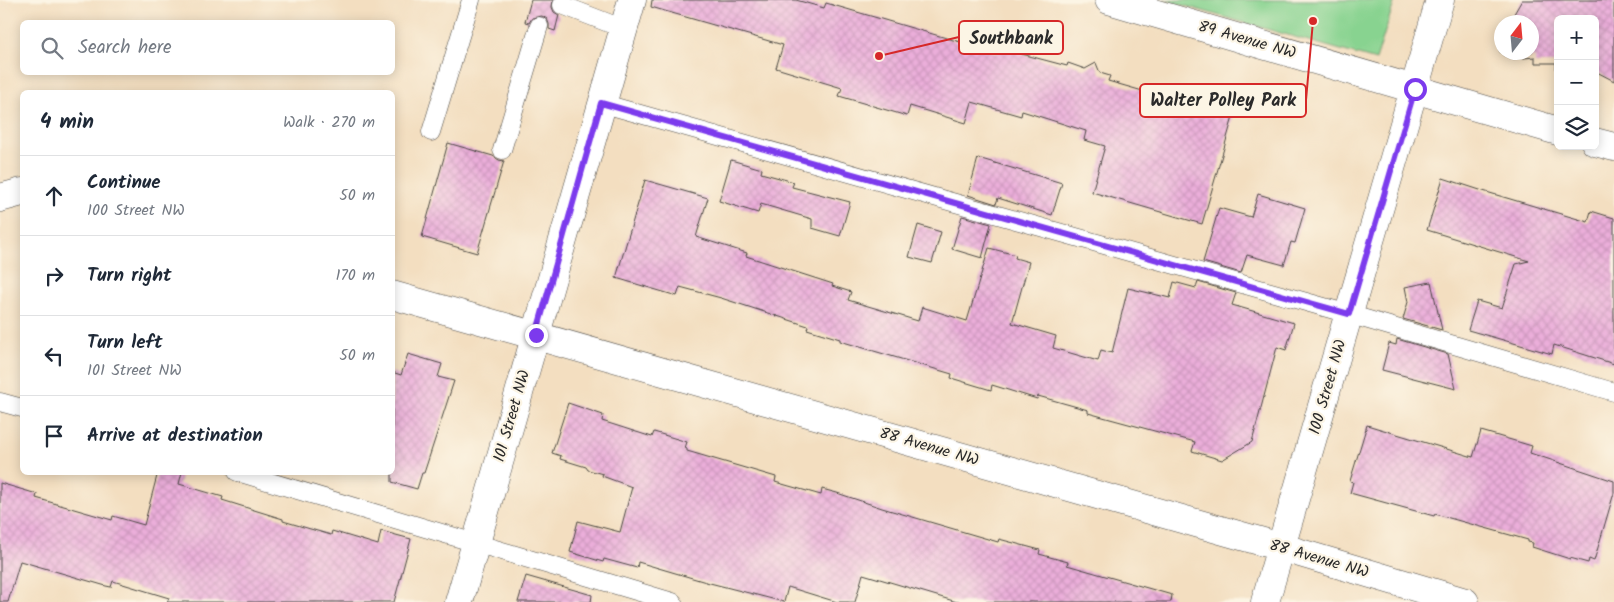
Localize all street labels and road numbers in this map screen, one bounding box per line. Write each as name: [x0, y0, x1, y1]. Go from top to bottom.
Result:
street label: 89 Avenue NW: [1195, 14, 1299, 66]
street label: 100 Street NW: [1303, 337, 1353, 437]
street label: 101 Street NW: [487, 367, 537, 465]
street label: 88 Avenue NW: [876, 421, 982, 473]
street label: 88 Avenue NW: [1266, 533, 1372, 585]

